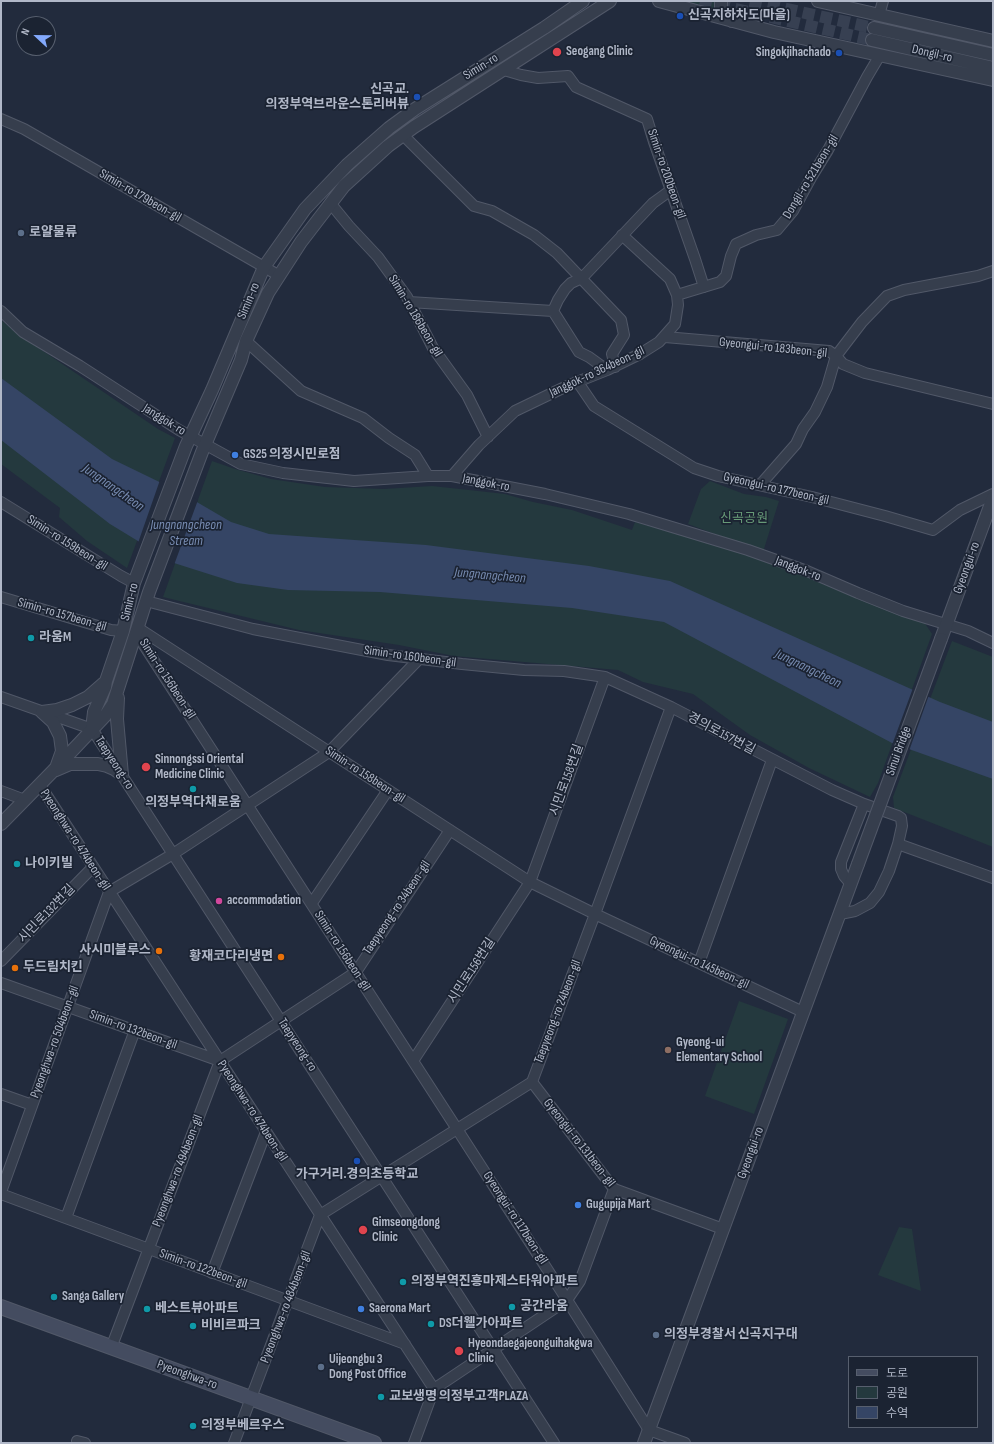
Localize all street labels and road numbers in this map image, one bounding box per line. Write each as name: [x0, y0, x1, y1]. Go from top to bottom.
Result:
street label: Dongil-ro: [910, 42, 954, 66]
street label: Simin-ro: [461, 50, 501, 84]
street label: Simin-ro 200beon-gil: [643, 127, 689, 221]
street label: Dongil-ro 521beon-gil: [780, 132, 842, 222]
street label: Simin-ro 179beon-gil: [96, 166, 184, 226]
street label: Simin-ro 186beon-gil: [384, 272, 446, 360]
street label: Simin-ro: [234, 280, 264, 322]
street label: Gyeongui-ro 183beon-gil: [718, 335, 828, 361]
street label: Janggok-ro 364beon-gil: [547, 343, 647, 401]
street label: Janggok-ro: [140, 401, 188, 439]
street label: Gyeongui-ro 177beon-gil: [722, 469, 830, 509]
street label: Janggok-ro: [461, 471, 511, 495]
street label: Simin-ro 159beon-gil: [24, 512, 110, 574]
street label: Gyeongui-ro: [950, 540, 984, 596]
street label: Janggok-ro: [773, 553, 823, 585]
street label: Simin-ro: [118, 582, 142, 622]
street label: Simin-ro 157beon-gil: [16, 595, 108, 635]
street label: Simin-ro 156beon-gil: [135, 636, 199, 722]
street label: Simin-ro 160beon-gil: [363, 643, 457, 671]
street label: 경의로157번길: [684, 710, 758, 758]
street label: Sinui Bridge: [883, 724, 915, 778]
street label: Taepyeong-ro: [91, 734, 137, 792]
street label: 시민로158번길: [547, 742, 587, 818]
street label: Simin-ro 158beon-gil: [322, 743, 408, 807]
street label: Pyeonghwa-ro 474beon-gil: [36, 787, 114, 893]
street label: Taepyeong-ro 34beon-gil: [360, 858, 434, 958]
street label: 시민로132번길: [15, 882, 79, 946]
street label: Simin-ro 156beon-gil: [310, 908, 374, 994]
street label: Gyeongui-ro 145beon-gil: [647, 933, 751, 993]
street label: 시민로156번길: [445, 935, 499, 1007]
street label: Taepyeong-ro 24beon-gil: [531, 958, 585, 1066]
street label: Pyeonghwa-ro 504beon-gil: [27, 984, 83, 1100]
street label: Simin-ro 132beon-gil: [87, 1007, 179, 1053]
street label: Taepyeong-ro: [274, 1016, 320, 1074]
street label: Pyeonghwa-ro 474beon-gil: [213, 1058, 291, 1164]
street label: Gyeongui-ro 131beon-gil: [540, 1096, 618, 1190]
street label: Pyeonghwa-ro 494beon-gil: [149, 1113, 207, 1229]
street label: Gyeongui-ro: [734, 1125, 768, 1181]
street label: Gyeongui-ro 117beon-gil: [479, 1169, 551, 1267]
street label: Simin-ro 122beon-gil: [157, 1246, 249, 1292]
street label: Pyeonghwa-ro 484beon-gil: [257, 1249, 315, 1365]
street label: Pyeonghwa-ro: [155, 1357, 219, 1393]

